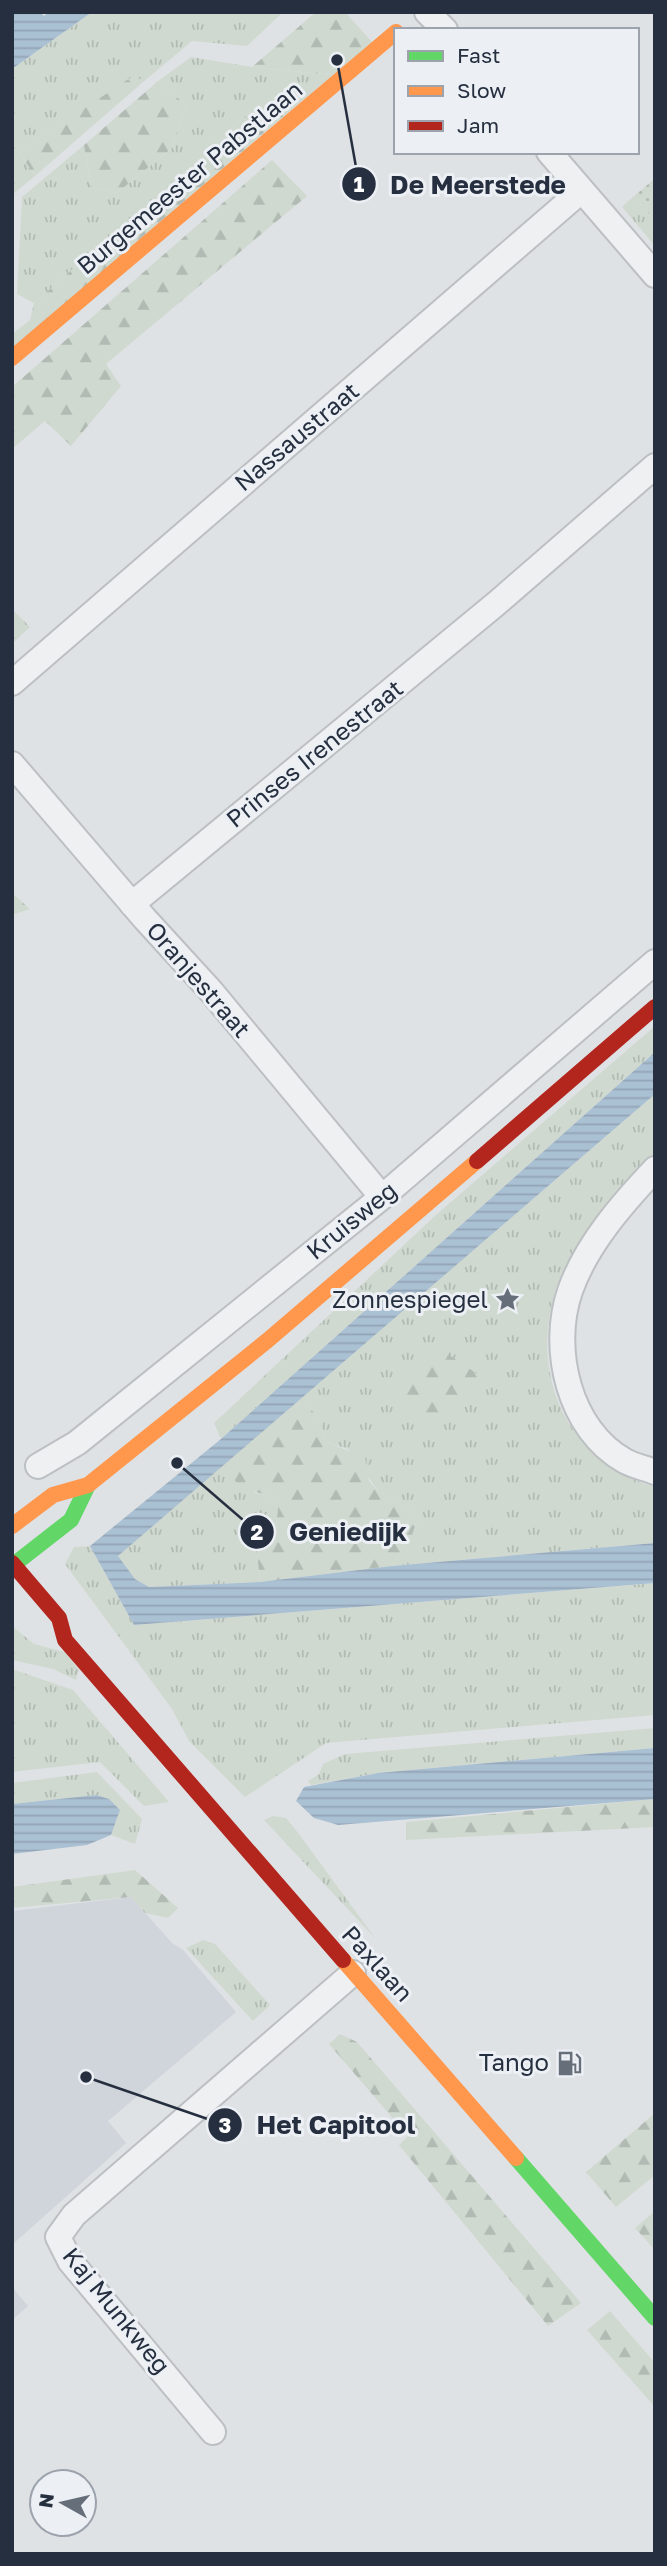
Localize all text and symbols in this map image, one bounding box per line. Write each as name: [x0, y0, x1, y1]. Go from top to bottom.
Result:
legend: [394, 28, 639, 154]
text: Fast: [457, 42, 500, 68]
street label: Burgemeester Pabstlaan: [71, 74, 307, 279]
text: Slow: [457, 77, 506, 103]
text: Jam: [457, 112, 499, 138]
callout: De Meerstede: [342, 161, 580, 208]
text: De Meerstede: [390, 169, 566, 200]
text: 1: [354, 171, 365, 197]
street label: Nassaustraat: [228, 375, 364, 496]
street label: Prinses Irenestraat: [220, 673, 408, 833]
street label: Oranjestraat: [141, 915, 257, 1043]
street label: Kruisweg: [300, 1175, 402, 1265]
place label: Zonnespiegel: [332, 1284, 488, 1313]
place icon: Zonnespiegel: [494, 1286, 522, 1314]
callout: Geniedijk: [240, 1509, 421, 1556]
text: Geniedijk: [289, 1516, 407, 1547]
text: 2: [251, 1519, 264, 1545]
street label: Paxlaan: [337, 1919, 420, 2007]
place label: Tango: [479, 2047, 549, 2076]
fuel station icon: Tango: [555, 2049, 583, 2077]
callout: Het Capitool: [208, 2102, 430, 2149]
text: Het Capitool: [257, 2109, 416, 2140]
text: 3: [219, 2112, 231, 2138]
street label: Kaj Munkweg: [57, 2241, 177, 2379]
north arrow: [28, 2468, 98, 2538]
text: N: [33, 2492, 58, 2509]

